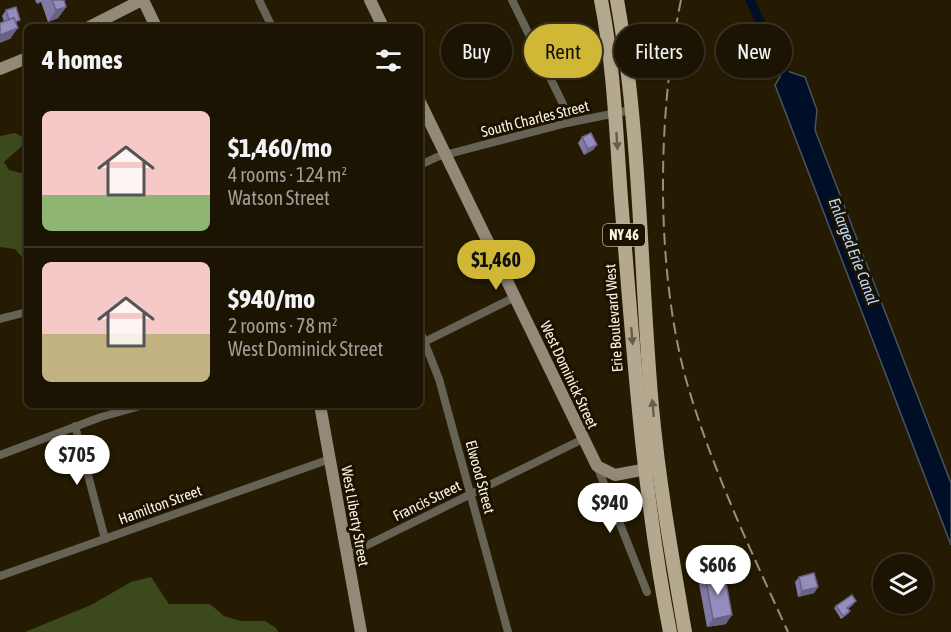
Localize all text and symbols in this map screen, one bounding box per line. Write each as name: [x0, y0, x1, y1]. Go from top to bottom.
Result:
chip: Buy: [441, 24, 512, 78]
chip: Rent: [524, 24, 602, 78]
chip: Filters: [614, 24, 704, 78]
chip: New: [716, 24, 792, 78]
icon: filters: [372, 44, 405, 77]
text: 4 homes: [42, 45, 122, 75]
street label: South Charles Street: [479, 97, 591, 140]
one-way arrow: [613, 132, 622, 151]
text: $1,460/mo: [228, 133, 332, 163]
icon: home: [90, 135, 162, 207]
text: 4 rooms · 124 m²: [228, 163, 347, 186]
text: Watson Street: [228, 186, 330, 209]
water label: Enlarged Erie Canal: [824, 195, 883, 307]
road number: NY 46: [603, 224, 645, 246]
pin: $1,460: [447, 240, 545, 291]
text: $1,460: [471, 248, 521, 271]
street label: Erie Boulevard West: [601, 263, 626, 373]
text: $940/mo: [228, 284, 315, 314]
icon: home: [90, 286, 162, 358]
text: 2 rooms · 78 m²: [228, 314, 338, 337]
street label: West Dominick Street: [537, 318, 602, 431]
one-way arrow: [627, 326, 637, 345]
text: West Dominick Street: [228, 337, 383, 360]
one-way arrow: [648, 399, 658, 418]
pin: $705: [41, 435, 113, 486]
street label: Elwood Street: [463, 438, 498, 515]
text: $705: [59, 443, 95, 466]
street label: West Liberty Street: [338, 464, 373, 568]
street label: Francis Street: [390, 477, 463, 524]
street label: Hamilton Street: [116, 482, 204, 527]
pin: $940: [574, 483, 646, 534]
text: $940: [592, 491, 628, 514]
pin: $606: [682, 545, 754, 596]
text: $606: [700, 553, 736, 576]
map controls: [873, 554, 933, 614]
button: layers: [873, 554, 933, 614]

